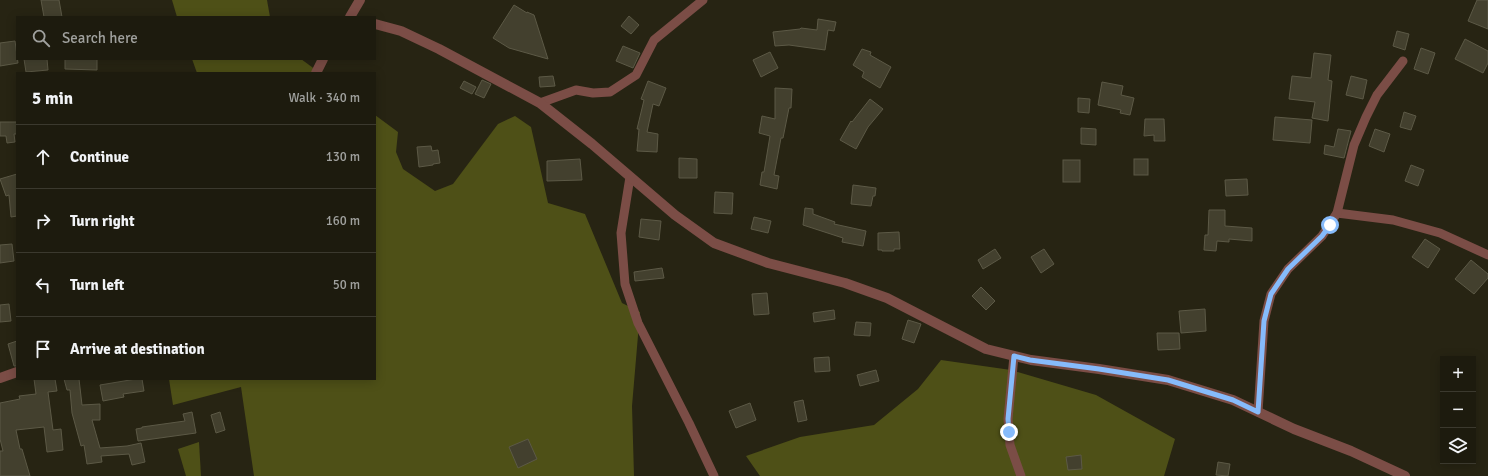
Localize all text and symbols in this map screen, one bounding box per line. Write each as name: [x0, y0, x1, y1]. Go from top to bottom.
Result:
search box: [16, 16, 376, 60]
icon: search: [30, 27, 52, 49]
text: Search here: [62, 29, 138, 47]
text: 5 min: [32, 88, 73, 109]
text: Walk · 340 m: [289, 90, 360, 106]
icon: ahead: [32, 146, 54, 168]
text: Continue: [70, 148, 129, 166]
text: 130 m: [326, 149, 360, 165]
icon: right: [32, 210, 54, 232]
text: Turn right: [70, 212, 135, 230]
text: 160 m: [326, 213, 360, 229]
route start: [1321, 216, 1339, 234]
icon: left: [32, 274, 54, 296]
text: Turn left: [70, 276, 124, 294]
text: 50 m: [333, 277, 360, 293]
icon: arrive: [32, 338, 54, 360]
text: Arrive at destination: [70, 340, 205, 358]
map controls: [1440, 356, 1476, 464]
button: +: [1440, 356, 1476, 392]
button: −: [1440, 392, 1476, 428]
route end: [1000, 423, 1018, 441]
button: layers: [1440, 428, 1476, 464]

